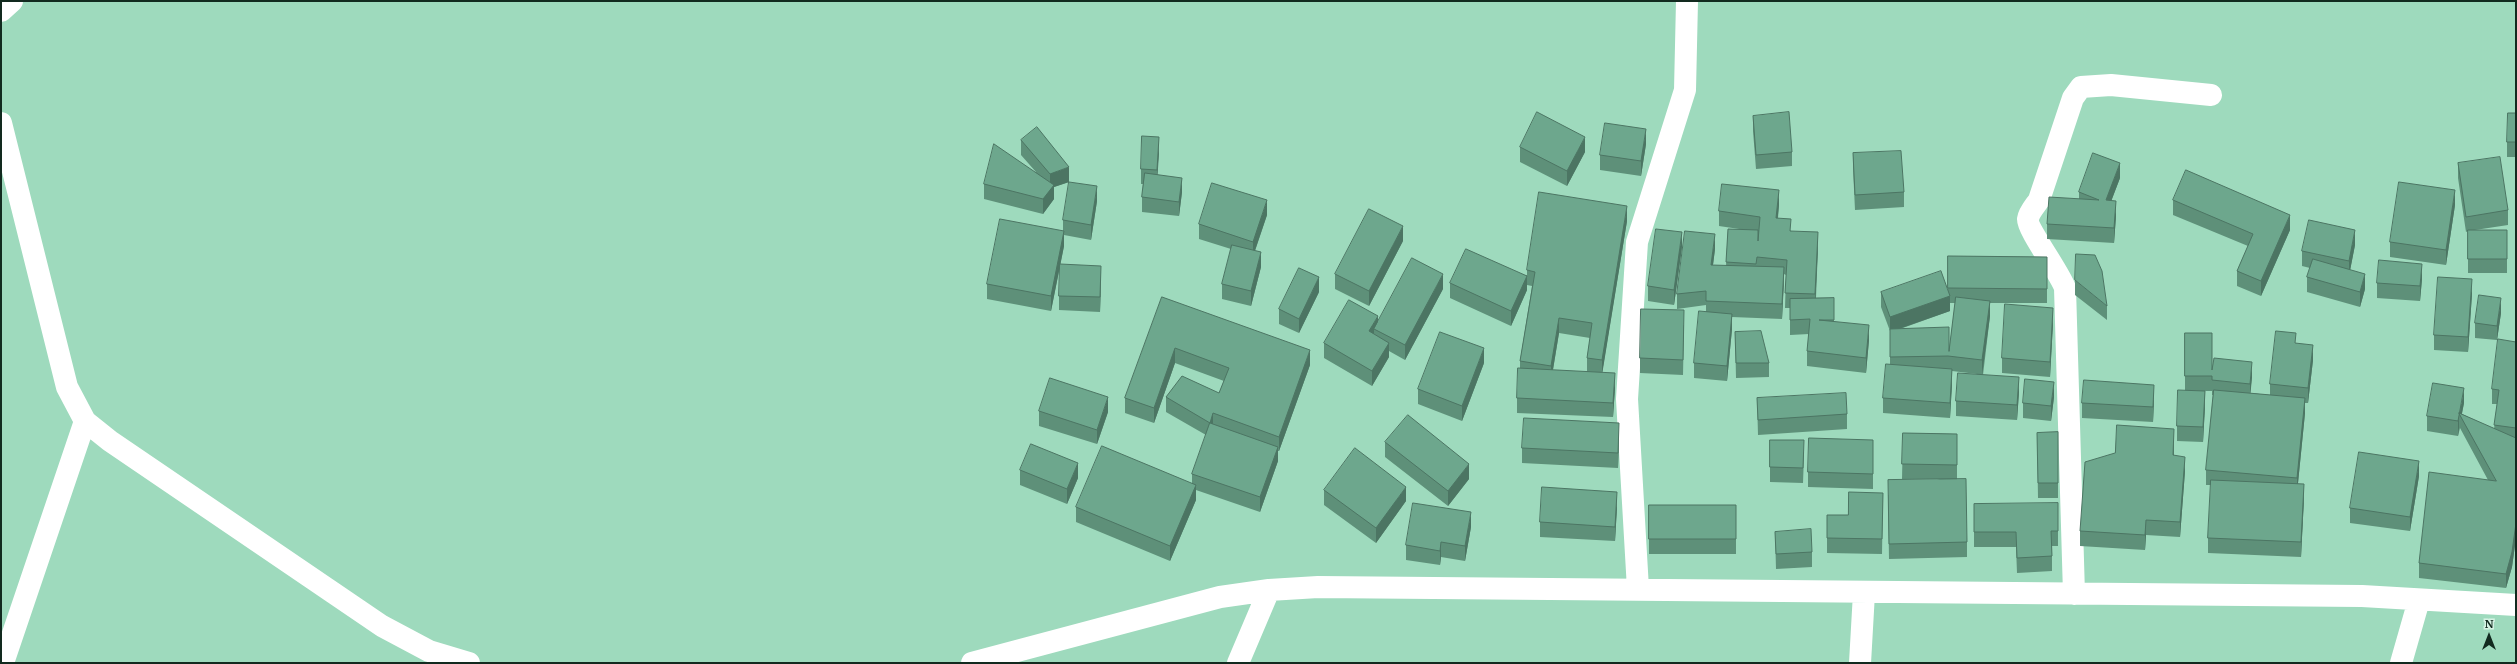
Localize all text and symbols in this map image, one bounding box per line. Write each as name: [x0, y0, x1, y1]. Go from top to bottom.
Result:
north arrow: [2469, 616, 2509, 656]
text: N: [2485, 617, 2493, 631]

